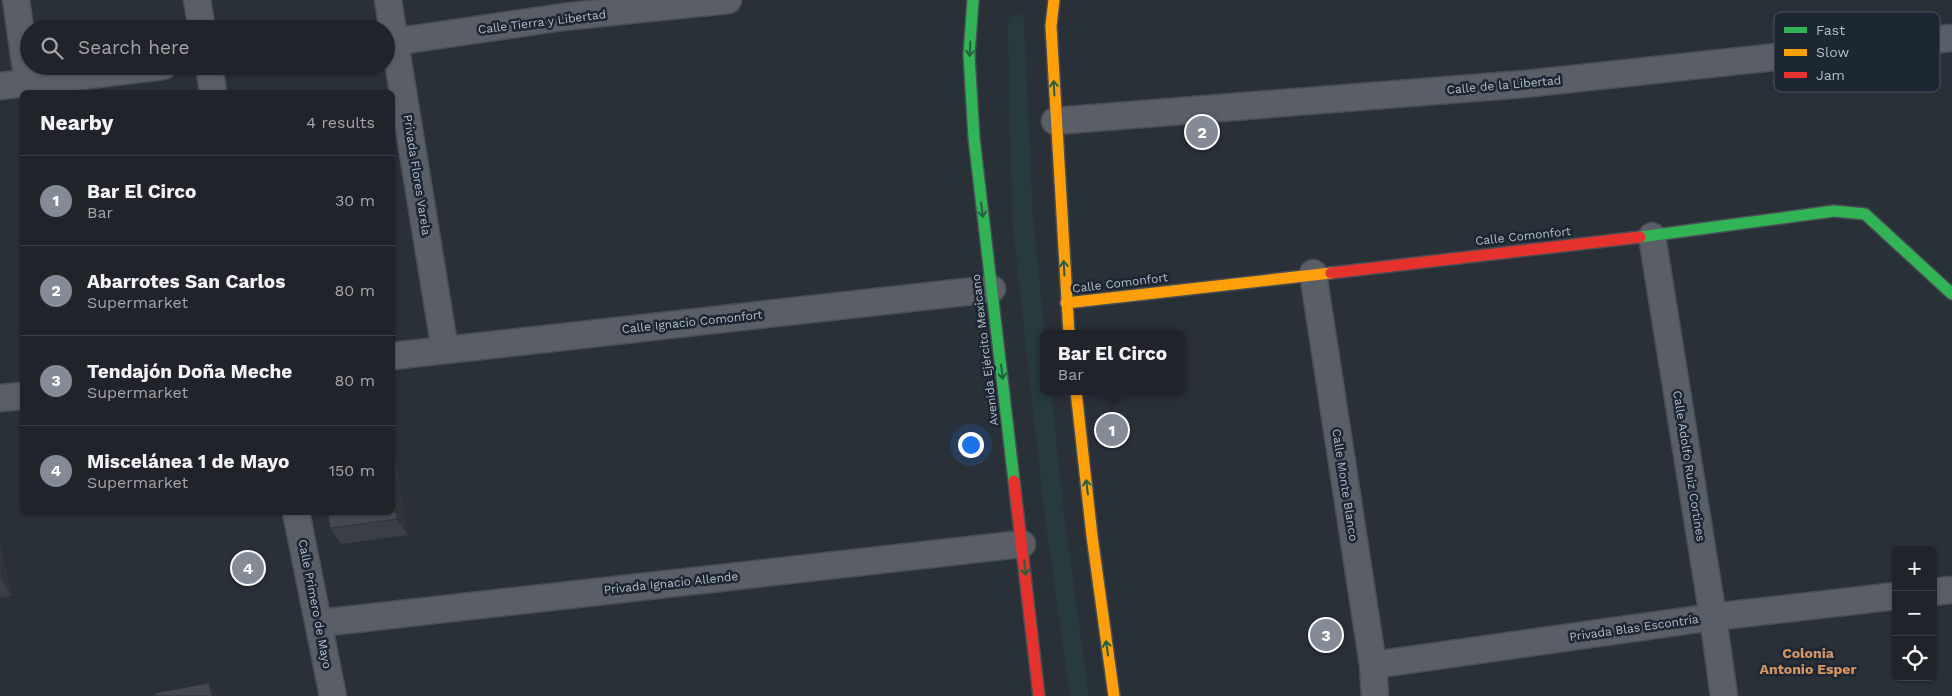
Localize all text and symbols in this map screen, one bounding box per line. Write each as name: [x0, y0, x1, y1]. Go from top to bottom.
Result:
street label: Calle Tierra y Libertad: [477, 7, 607, 37]
legend: [1774, 12, 1940, 92]
search box: [20, 20, 395, 75]
text: Fast: [1816, 22, 1845, 38]
icon: search: [38, 34, 66, 62]
text: Search here: [78, 36, 189, 59]
one-way arrow: [966, 40, 975, 56]
text: Slow: [1816, 44, 1849, 60]
text: Jam: [1816, 67, 1845, 83]
street label: Calle de la Libertad: [1446, 73, 1562, 97]
one-way arrow: [1049, 80, 1058, 96]
text: Nearby: [40, 110, 113, 135]
text: 4 results: [306, 113, 375, 132]
pin: 2: [1186, 113, 1218, 151]
street label: Privada Flores Varela: [401, 114, 434, 237]
text: Bar El Circo: [87, 180, 196, 203]
text: 1: [53, 191, 59, 210]
text: 30 m: [335, 191, 375, 210]
one-way arrow: [977, 202, 987, 218]
text: Bar: [87, 203, 113, 222]
street label: Calle Comonfort: [1474, 224, 1572, 248]
one-way arrow: [1059, 260, 1068, 276]
text: Abarrotes San Carlos: [87, 270, 285, 293]
street label: Calle Comonfort: [1071, 270, 1169, 296]
street label: Avenida Ejército Mexicano: [969, 273, 1001, 427]
text: 2: [51, 281, 61, 300]
text: 80 m: [334, 281, 375, 300]
text: Supermarket: [87, 293, 188, 312]
street label: Calle Ignacio Comonfort: [621, 308, 763, 336]
popup: [1040, 330, 1185, 395]
text: Bar El Circo: [1058, 342, 1167, 365]
text: Tendajón Doña Meche: [87, 360, 292, 383]
one-way arrow: [997, 364, 1007, 380]
text: Bar: [1058, 365, 1084, 384]
text: 3: [51, 371, 61, 390]
text: 80 m: [334, 371, 375, 390]
text: Supermarket: [87, 383, 188, 402]
street label: Calle Adolfo Ruiz Cortines: [1670, 389, 1708, 543]
pin: 1: [1096, 411, 1128, 449]
street label: Calle Monte Blanco: [1329, 428, 1361, 542]
your location: [958, 432, 984, 458]
text: Miscelánea 1 de Mayo: [87, 450, 289, 473]
text: 4: [51, 461, 61, 480]
text: 150 m: [329, 461, 375, 480]
text: Supermarket: [87, 473, 188, 492]
one-way arrow: [1082, 479, 1092, 495]
street label: Calle Primero de Mayo: [296, 538, 334, 670]
map controls: [1892, 546, 1937, 681]
button: +: [1892, 546, 1937, 591]
pin: 4: [232, 549, 264, 587]
one-way arrow: [1020, 560, 1030, 576]
street label: Privada Ignacio Allende: [603, 569, 739, 597]
button: −: [1892, 591, 1937, 636]
street label: Privada Blas Escontría: [1569, 612, 1700, 644]
pin: 3: [1310, 616, 1342, 654]
button: locate: [1892, 636, 1937, 681]
one-way arrow: [1102, 640, 1112, 656]
district label: Colonia Antonio Esper: [1760, 645, 1856, 677]

